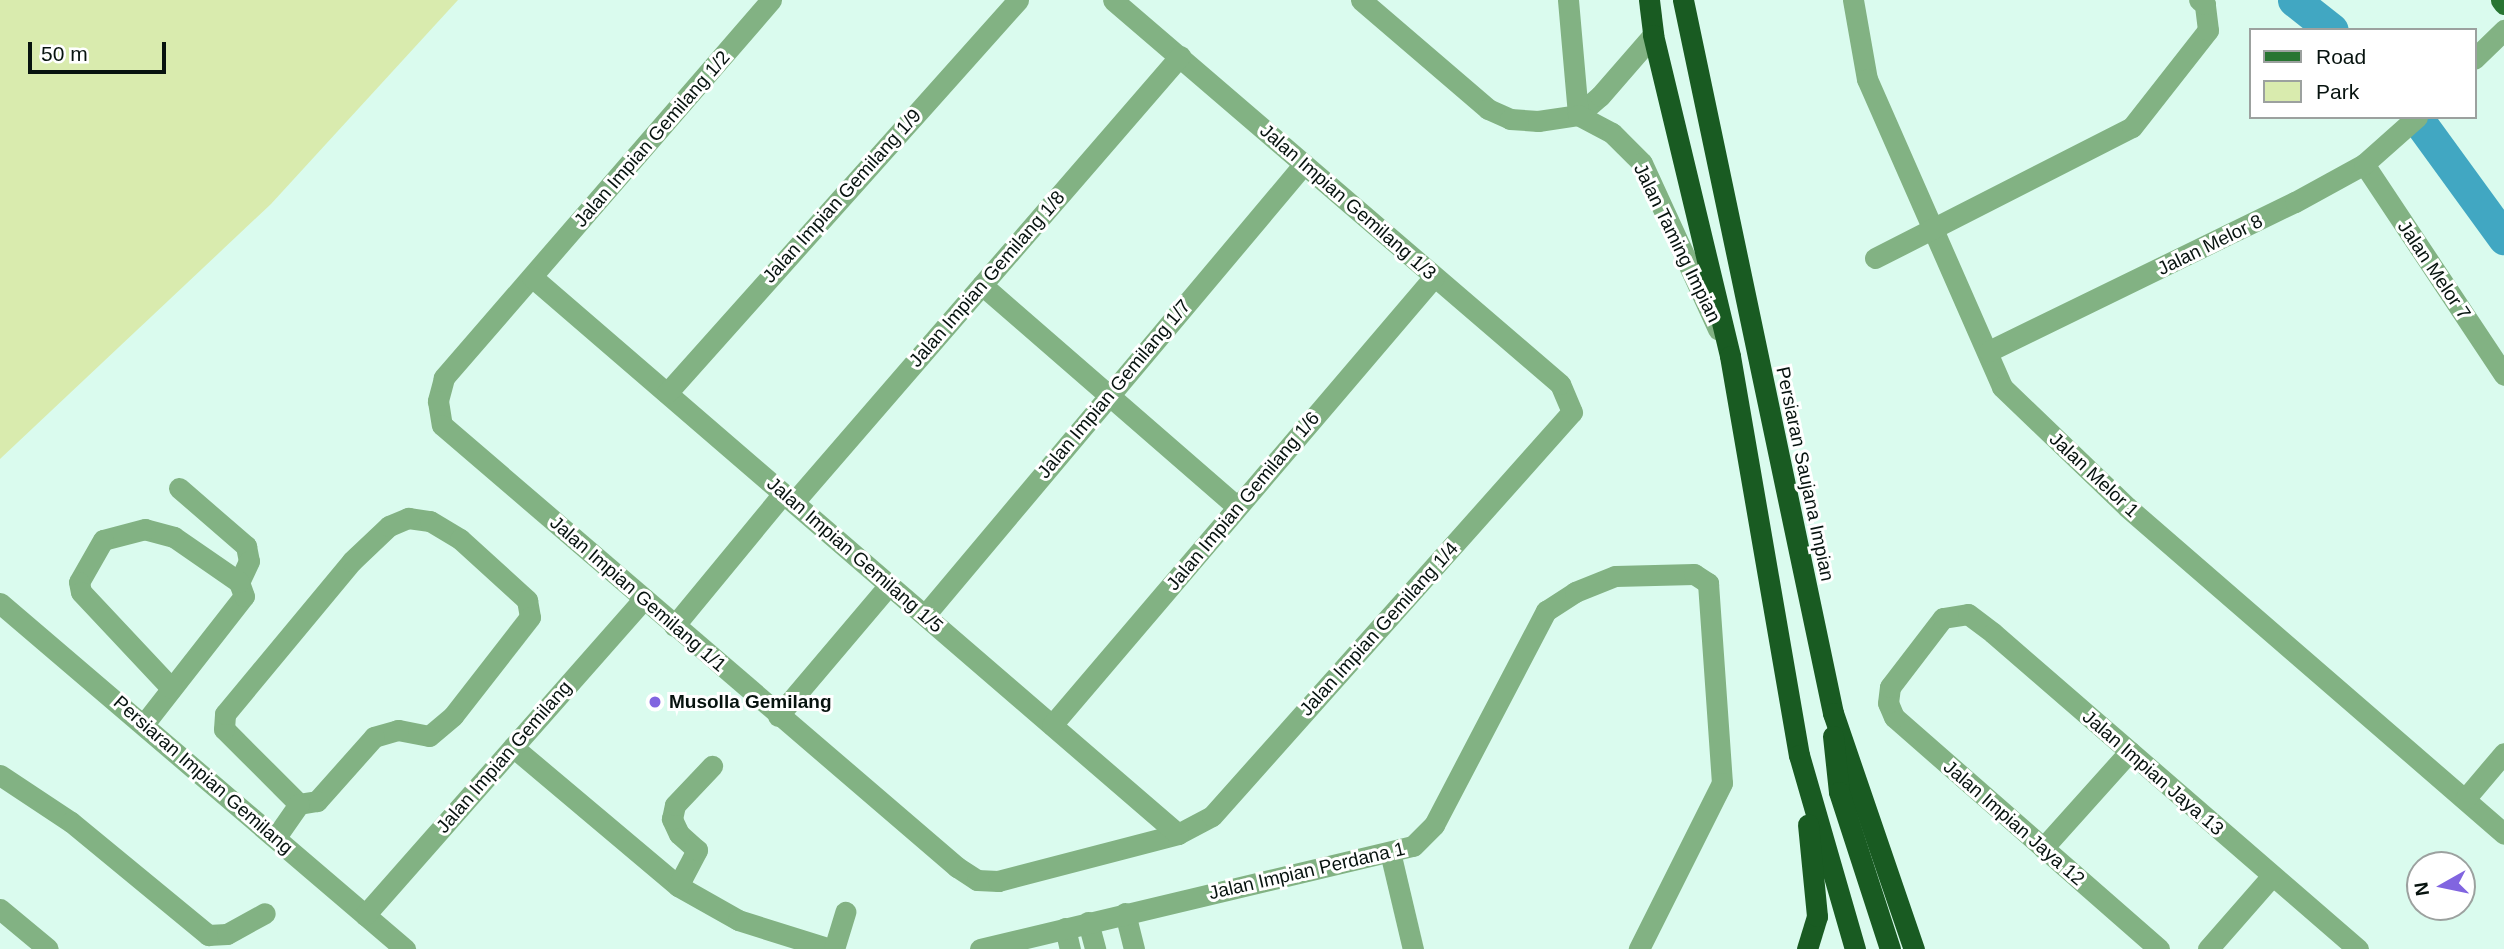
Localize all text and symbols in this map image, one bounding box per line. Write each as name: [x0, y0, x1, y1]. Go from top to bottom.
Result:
scale bar: [32, 28, 170, 72]
legend: [2248, 28, 2476, 119]
text: 50 m: [41, 42, 88, 65]
text: Road: [2316, 45, 2366, 68]
street label: Jalan Impian Gemilang 1/2: [569, 46, 735, 232]
text: Park: [2316, 80, 2359, 103]
street label: Jalan Impian Gemilang 1/9: [758, 104, 926, 288]
street label: Jalan Impian Gemilang 1/3: [1255, 119, 1441, 285]
street label: Jalan Taming Impian: [1629, 160, 1725, 326]
street label: Jalan Impian Gemilang 1/8: [904, 186, 1070, 372]
street label: Jalan Melor 8: [2154, 210, 2266, 280]
street label: Jalan Melor 7: [2393, 216, 2475, 324]
street label: Jalan Impian Gemilang 1/7: [1033, 295, 1195, 483]
street label: Persiaran Saujana Impian: [1771, 365, 1839, 583]
street label: Jalan Impian Gemilang 1/6: [1162, 407, 1324, 595]
street label: Jalan Melor 1: [2045, 428, 2143, 522]
street label: Jalan Impian Gemilang 1/5: [762, 472, 948, 638]
street label: Jalan Impian Gemilang 1/1: [545, 511, 731, 677]
street label: Jalan Impian Gemilang 1/4: [1295, 537, 1463, 721]
street label: Jalan Impian Gemilang: [432, 676, 576, 838]
street label: Persiaran Impian Gemilang: [109, 691, 297, 859]
place label: Musolla Gemilang: [669, 691, 832, 713]
marker: Musolla Gemilang: [647, 694, 663, 710]
street label: Jalan Impian Jaya 13: [2078, 705, 2228, 841]
street label: Jalan Impian Jaya 12: [1939, 755, 2089, 891]
street label: Jalan Impian Perdana 1: [1207, 837, 1407, 905]
north arrow: [2406, 851, 2476, 921]
text: N: [2410, 881, 2433, 897]

